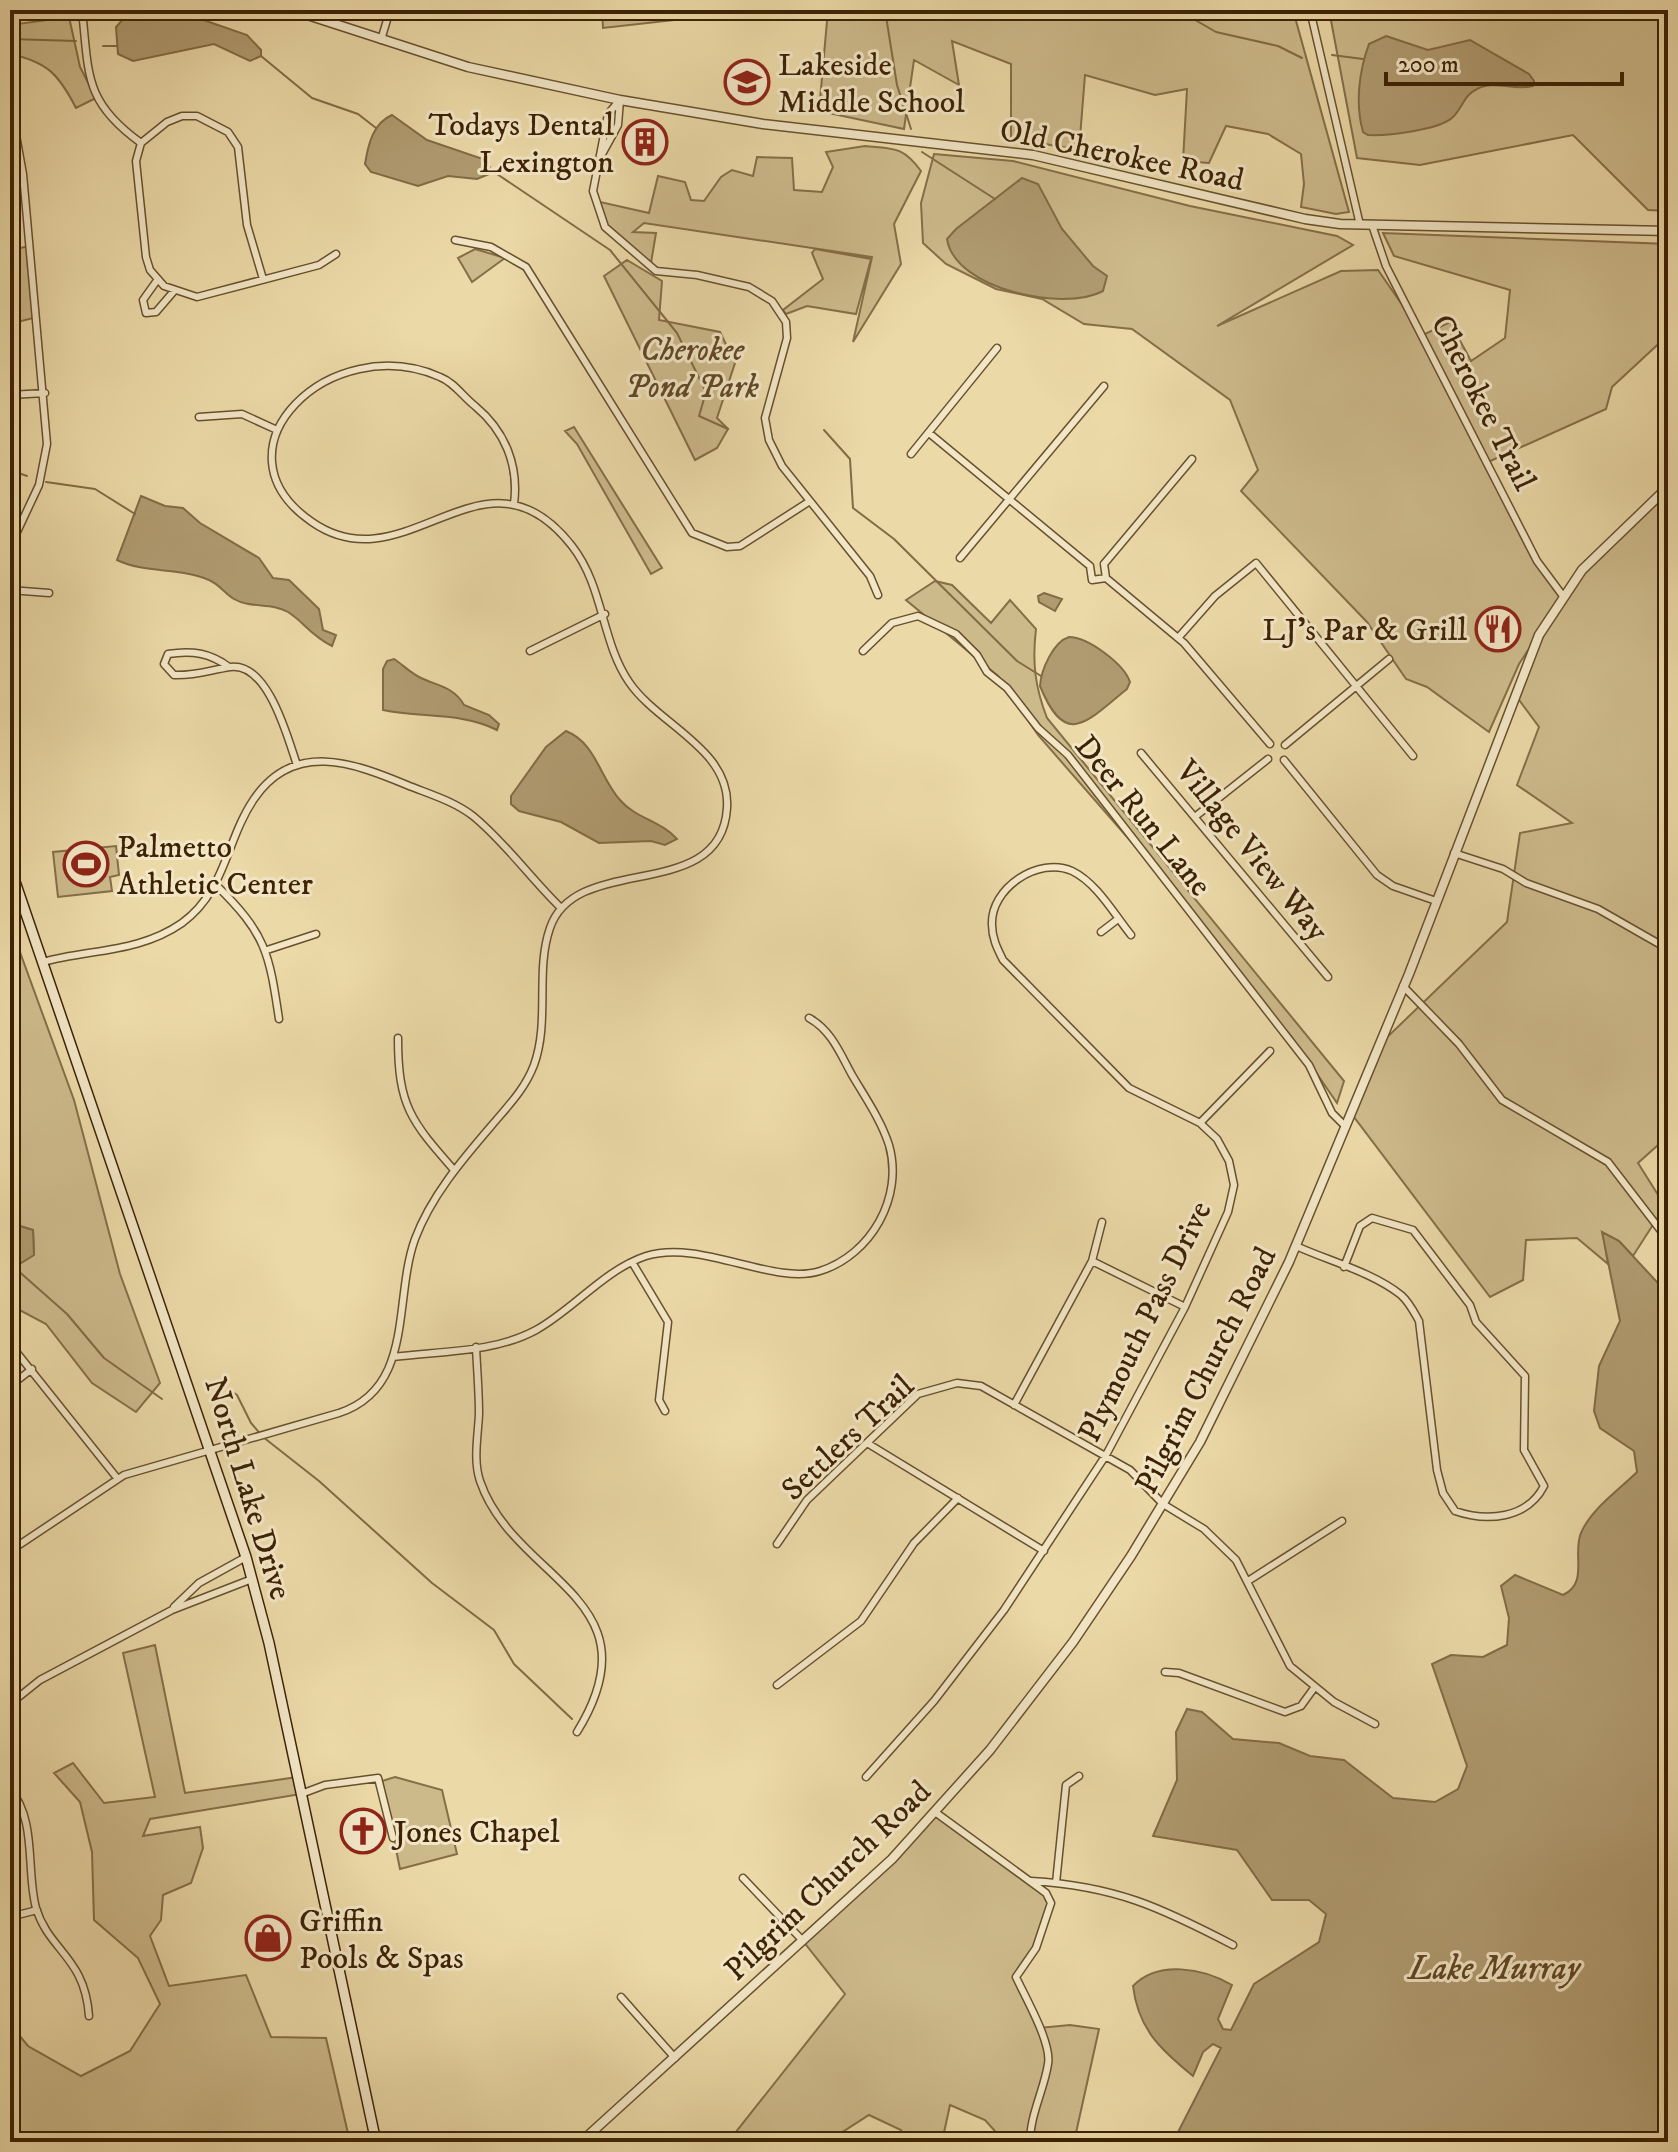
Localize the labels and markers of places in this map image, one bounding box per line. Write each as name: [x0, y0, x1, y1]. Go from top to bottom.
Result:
place label: Lakeside Middle School: [778, 46, 965, 123]
school or university icon: Lakeside Middle School: [723, 58, 771, 106]
place label: Todays Dental Lexington: [428, 106, 614, 183]
building icon: Todays Dental Lexington: [621, 118, 669, 166]
restaurant icon: LJ's Par & Grill: [1474, 605, 1522, 653]
place label: LJ's Par & Grill: [1262, 611, 1467, 651]
place label: Palmetto Athletic Center: [117, 828, 313, 905]
sports icon: Palmetto Athletic Center: [62, 840, 110, 888]
church icon: Jones Chapel: [339, 1807, 387, 1855]
place label: Jones Chapel: [391, 1813, 560, 1853]
place label: Griffin Pools & Spas: [299, 1902, 464, 1979]
shop icon: Griffin Pools & Spas: [244, 1914, 292, 1962]

